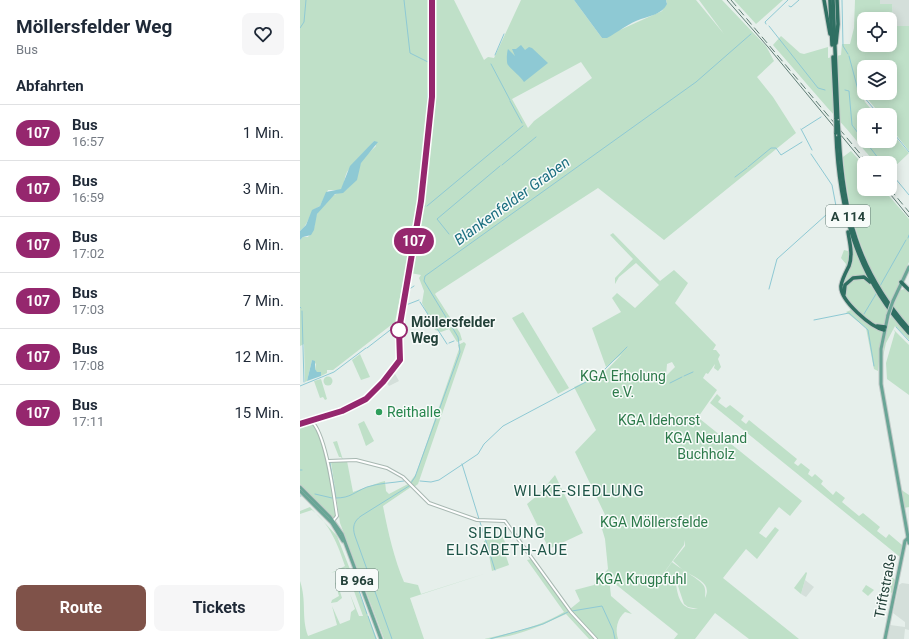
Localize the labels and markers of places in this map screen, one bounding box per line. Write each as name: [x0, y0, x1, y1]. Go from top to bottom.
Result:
place label: Möllersfelder Weg: [411, 314, 495, 346]
marker: Möllersfelder Weg: [390, 321, 408, 339]
place label: Reithalle: [387, 404, 441, 420]
marker: Reithalle: [374, 407, 384, 417]

